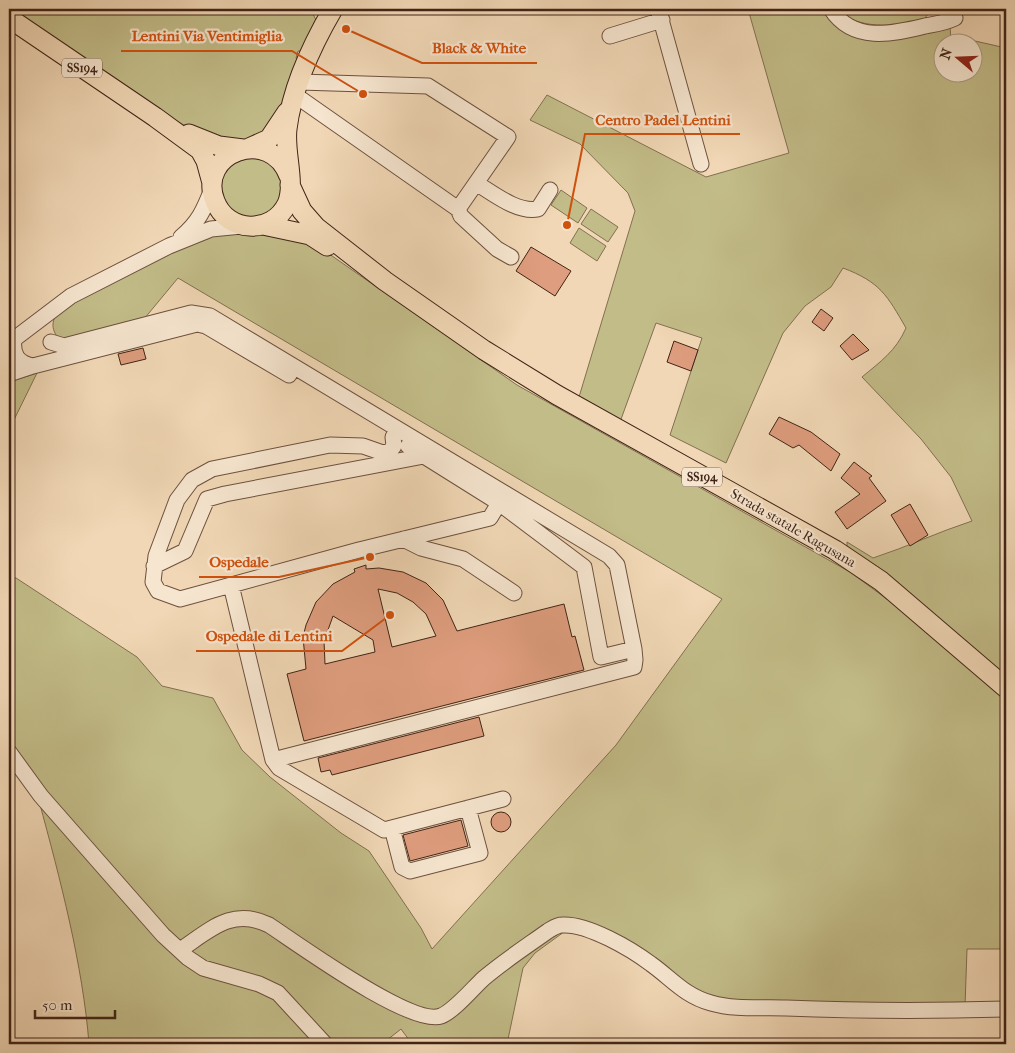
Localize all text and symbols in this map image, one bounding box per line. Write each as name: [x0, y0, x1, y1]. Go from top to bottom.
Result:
callout: Lentini Via Ventimiglia: [121, 21, 292, 51]
text: Lentini Via Ventimiglia: [132, 27, 283, 45]
north arrow: [932, 32, 982, 82]
callout: Black & White: [422, 33, 537, 63]
text: Black & White: [432, 39, 527, 57]
text: N: [936, 46, 956, 62]
road number: SS194: [62, 58, 102, 78]
callout: Centro Padel Lentini: [585, 104, 740, 134]
text: Centro Padel Lentini: [595, 111, 731, 129]
road number: SS194: [682, 468, 722, 487]
street label: Strada statale Ragusana: [727, 485, 859, 571]
callout: Ospedale: [199, 547, 279, 577]
text: Ospedale: [209, 553, 269, 571]
callout: Ospedale di Lentini: [196, 621, 342, 651]
text: Ospedale di Lentini: [206, 627, 333, 645]
scale bar: [35, 988, 115, 1020]
text: 50 m: [42, 996, 73, 1014]

